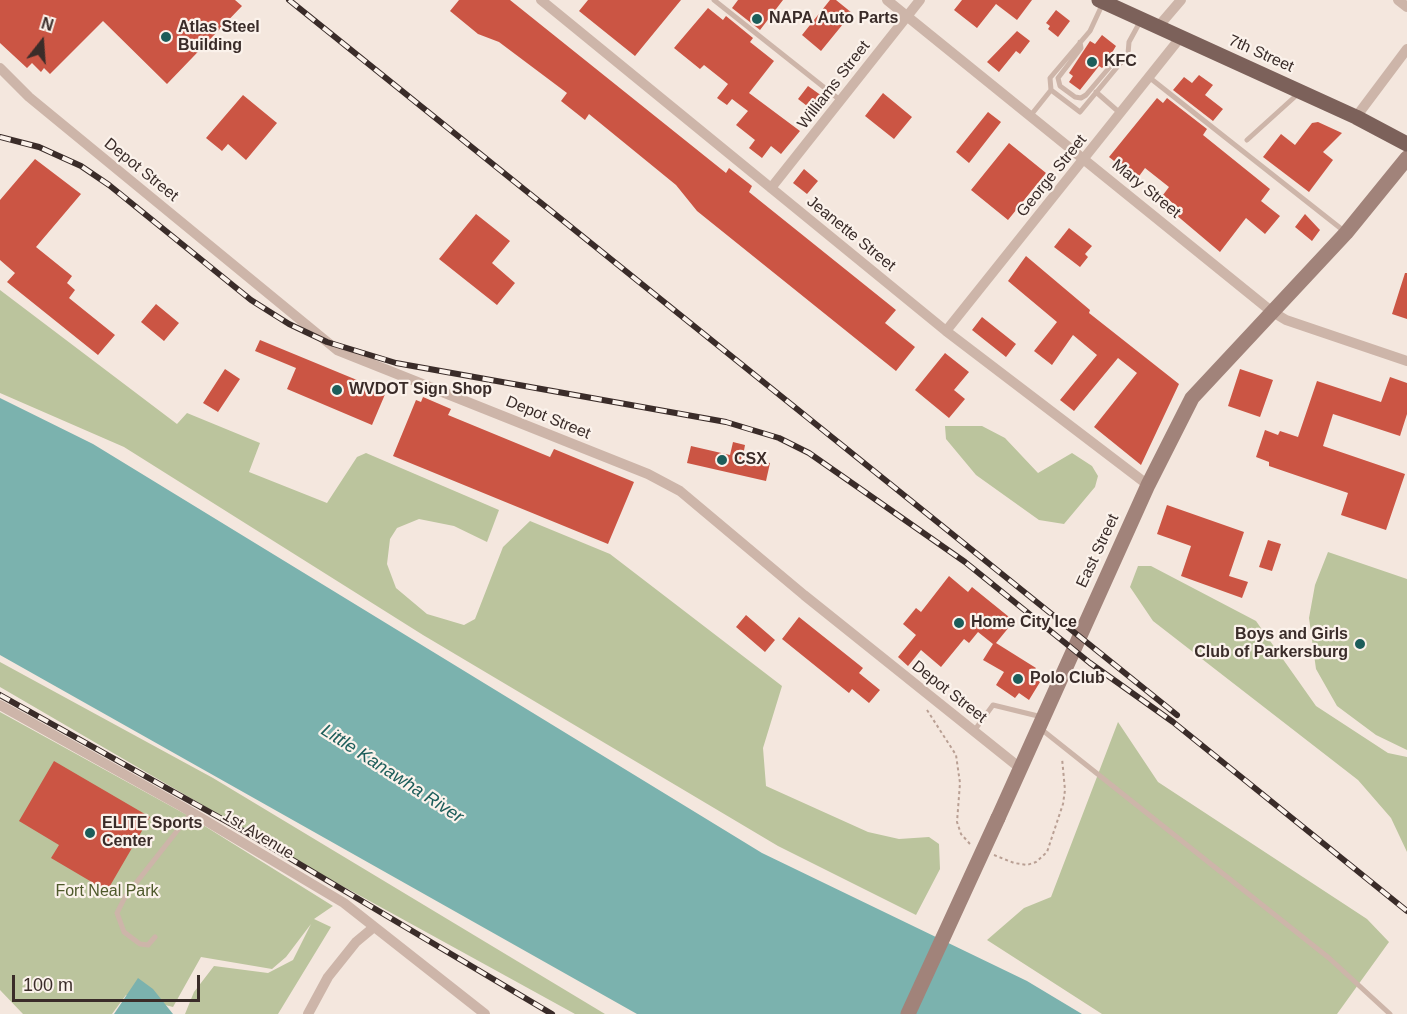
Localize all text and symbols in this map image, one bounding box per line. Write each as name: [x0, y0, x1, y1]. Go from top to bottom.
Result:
place label: NAPA Auto Parts: [769, 9, 898, 29]
north arrow: [12, 12, 72, 72]
marker: NAPA Auto Parts: [750, 12, 764, 26]
text: N: [39, 14, 55, 34]
place label: Atlas Steel Building: [178, 18, 260, 56]
marker: Atlas Steel Building: [159, 30, 173, 44]
street label: 7th Street: [1225, 31, 1297, 77]
street label: Williams Street: [794, 37, 874, 133]
place label: KFC: [1104, 52, 1137, 72]
marker: KFC: [1085, 55, 1099, 69]
street label: George Street: [1013, 131, 1091, 221]
street label: Depot Street: [100, 134, 182, 206]
street label: Mary Street: [1108, 156, 1184, 222]
street label: Jeanette Street: [803, 192, 899, 276]
place label: WVDOT Sign Shop: [349, 380, 492, 400]
marker: WVDOT Sign Shop: [330, 383, 344, 397]
street label: Depot Street: [503, 392, 593, 444]
place label: CSX: [734, 450, 767, 470]
marker: CSX: [715, 453, 729, 467]
street label: East Street: [1073, 511, 1123, 591]
place label: Home City Ice: [971, 613, 1077, 633]
marker: Home City Ice: [952, 616, 966, 630]
place label: Boys and Girls Club of Parkersburg: [1194, 625, 1348, 663]
marker: Boys and Girls Club of Parkersburg: [1353, 637, 1367, 651]
street label: Depot Street: [908, 657, 990, 727]
place label: Polo Club: [1030, 669, 1105, 689]
marker: Polo Club: [1011, 672, 1025, 686]
water label: Little Kanawha River: [317, 720, 467, 828]
street label: 1st Avenue: [219, 806, 297, 864]
place label: ELITE Sports Center: [102, 814, 202, 852]
marker: ELITE Sports Center: [83, 826, 97, 840]
park label: Fort Neal Park: [55, 882, 159, 902]
scale bar: [15, 963, 202, 1001]
text: 100 m: [23, 975, 73, 995]

